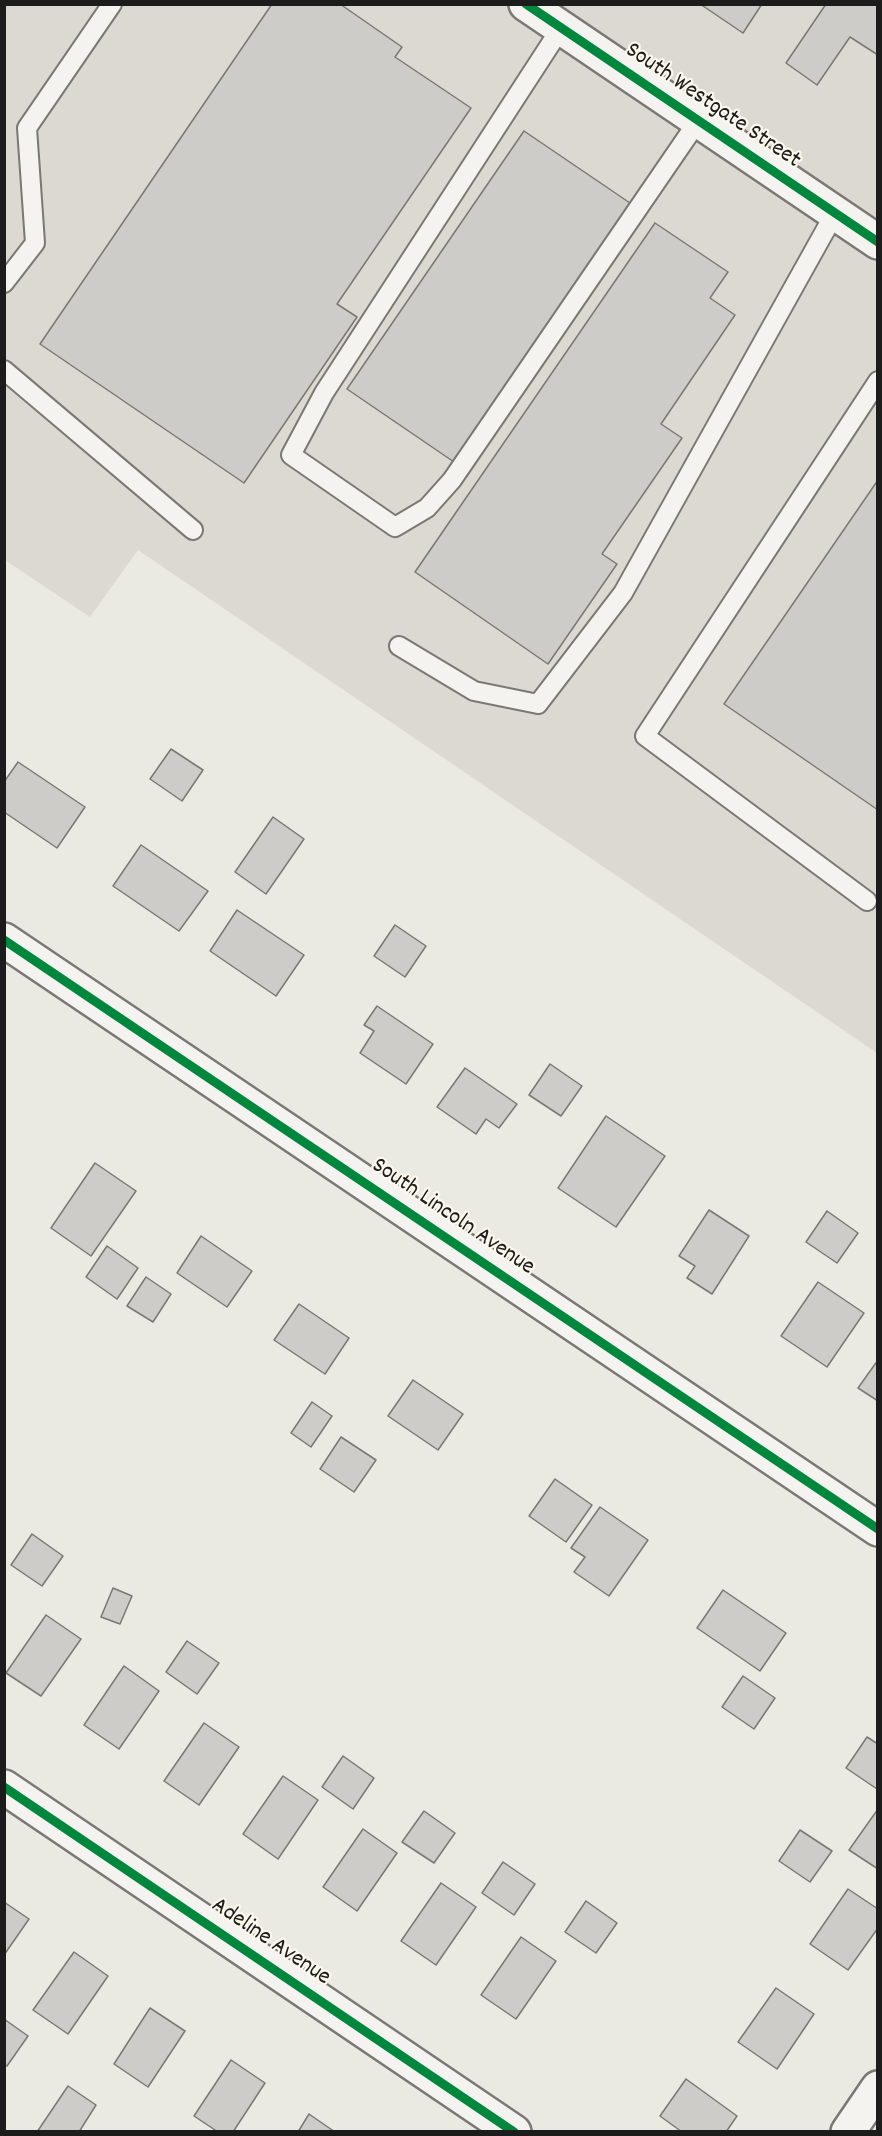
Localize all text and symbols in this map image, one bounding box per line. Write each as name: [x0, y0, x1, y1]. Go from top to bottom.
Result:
street label: South Westgate Street: [619, 38, 805, 176]
street label: South Lincoln Avenue: [365, 1153, 539, 1283]
street label: Adeline Avenue: [205, 1893, 335, 1993]

